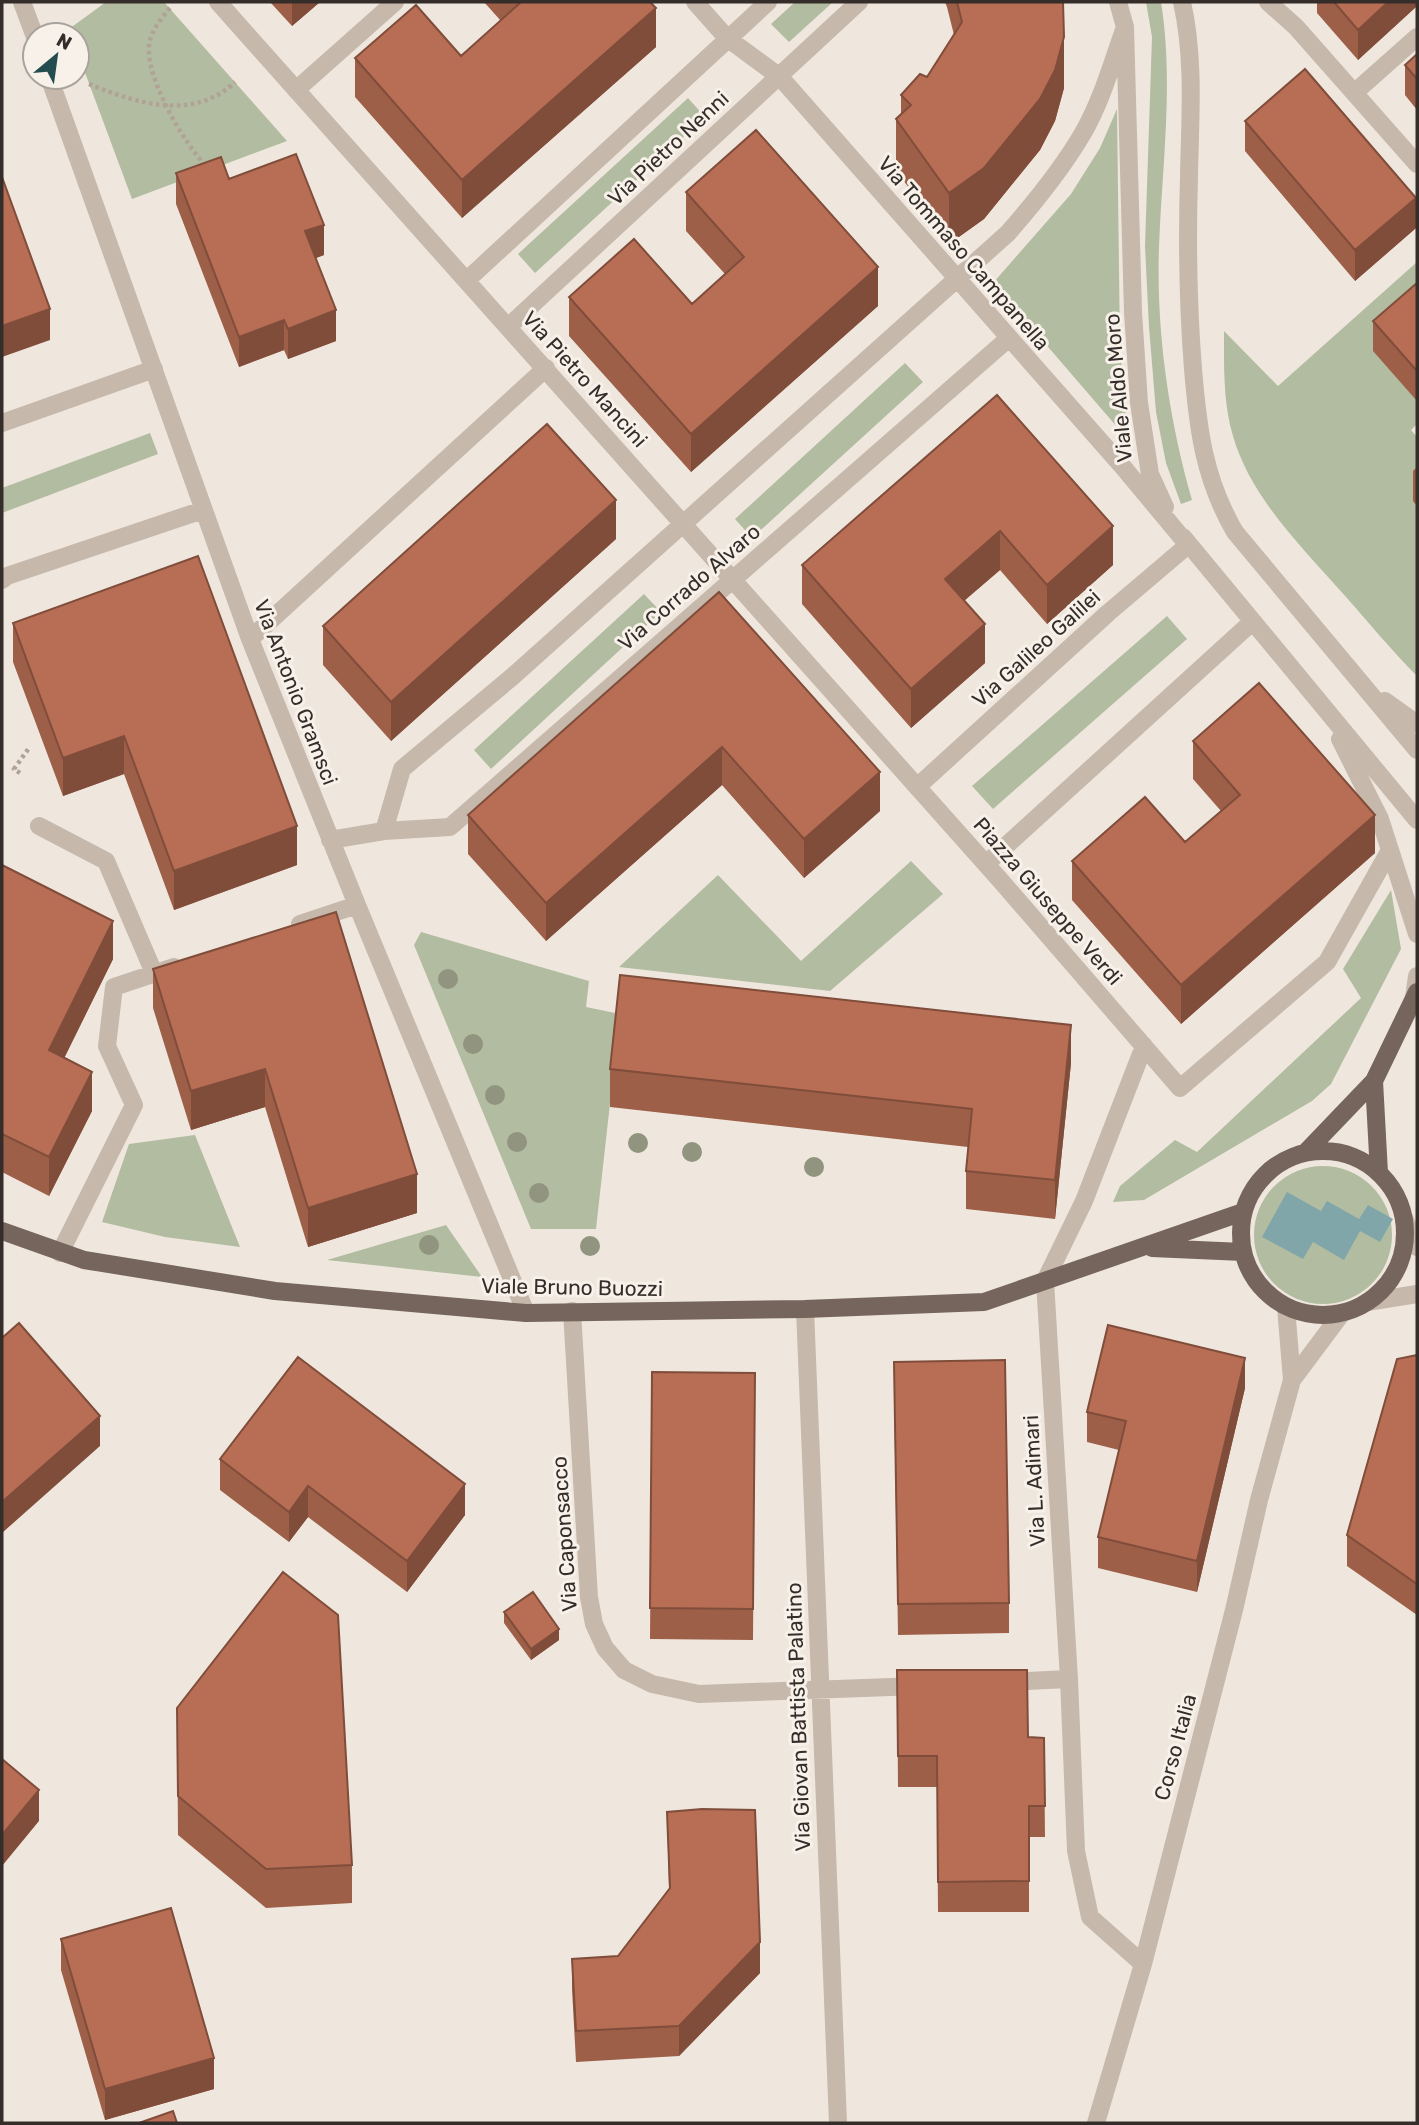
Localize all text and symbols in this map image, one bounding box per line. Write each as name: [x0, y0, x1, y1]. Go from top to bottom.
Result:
north arrow: [21, 21, 91, 91]
text: N: [52, 28, 76, 55]
street label: Via Pietro Nenni: [602, 86, 734, 210]
street label: Via Tommaso Campanella: [873, 151, 1055, 355]
street label: Via Pietro Mancini: [517, 306, 653, 452]
street label: Viale Aldo Moro: [1099, 313, 1137, 463]
street label: Via Corrado Alvaro: [613, 519, 765, 655]
street label: Via Galileo Galilei: [967, 584, 1105, 712]
street label: Via Antonio Gramsci: [249, 596, 343, 788]
street label: Piazza Giuseppe Verdi: [968, 812, 1128, 990]
street label: Viale Bruno Buozzi: [481, 1273, 663, 1301]
street label: Via L. Adimari: [1018, 1414, 1050, 1548]
street label: Via Caponsacco: [546, 1455, 582, 1613]
street label: Via Giovan Battista Palatino: [781, 1582, 815, 1852]
street label: Corso Italia: [1149, 1691, 1201, 1803]

